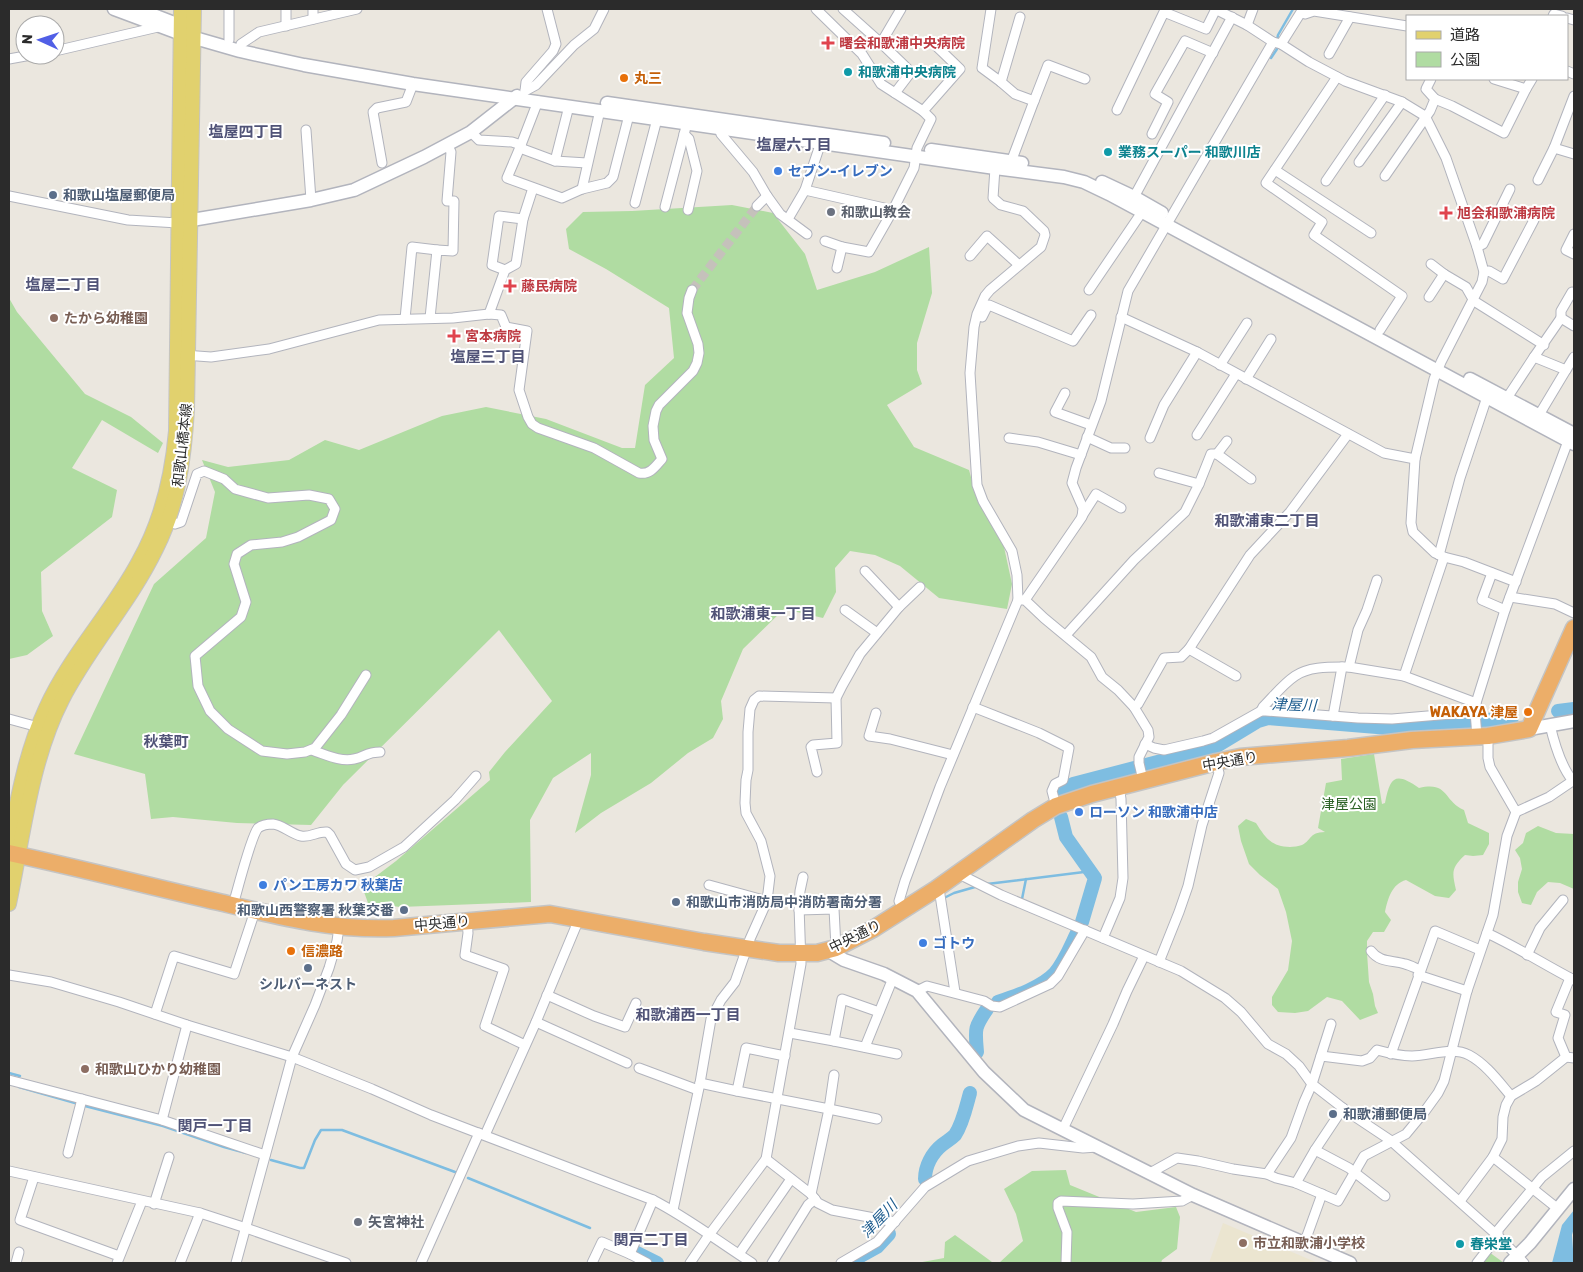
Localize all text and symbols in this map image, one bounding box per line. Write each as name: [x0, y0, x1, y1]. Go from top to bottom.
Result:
north arrow: [15, 15, 65, 65]
legend: [1406, 15, 1568, 80]
text: 道路: [1450, 26, 1480, 44]
text: N: [19, 34, 36, 45]
place label: 曙会和歌浦中央病院: [839, 35, 965, 52]
marker: 曙会和歌浦中央病院: [821, 36, 835, 50]
text: 公園: [1450, 51, 1480, 69]
place label: 和歌浦中央病院: [858, 64, 956, 81]
marker: 和歌浦中央病院: [842, 66, 854, 78]
place label: 丸三: [634, 70, 662, 87]
marker: 丸三: [618, 72, 630, 84]
district label: 塩屋四丁目: [208, 123, 284, 141]
district label: 塩屋六丁目: [756, 136, 832, 154]
place label: 業務スーパー 和歌川店: [1118, 144, 1261, 161]
marker: 業務スーパー 和歌川店: [1102, 146, 1114, 158]
place label: セブン-イレブン: [788, 163, 893, 180]
marker: セブン-イレブン: [772, 165, 784, 177]
place label: 和歌山塩屋郵便局: [63, 187, 175, 204]
marker: 和歌山塩屋郵便局: [47, 189, 59, 201]
place label: 和歌山教会: [841, 204, 911, 221]
place label: 旭会和歌浦病院: [1457, 205, 1555, 222]
marker: 和歌山教会: [825, 206, 837, 218]
marker: 旭会和歌浦病院: [1439, 206, 1453, 220]
district label: 塩屋二丁目: [25, 276, 101, 294]
place label: 藤民病院: [521, 278, 577, 295]
marker: 藤民病院: [503, 279, 517, 293]
place label: たから幼稚園: [64, 310, 148, 327]
marker: たから幼稚園: [48, 312, 60, 324]
place label: 宮本病院: [465, 328, 521, 345]
marker: 宮本病院: [447, 329, 461, 343]
district label: 塩屋三丁目: [450, 348, 526, 366]
street label: 和歌山橋本線: [170, 402, 195, 488]
district label: 和歌浦東二丁目: [1214, 512, 1320, 530]
district label: 和歌浦東一丁目: [710, 605, 816, 623]
water label: 津屋川: [1271, 695, 1319, 715]
place label: WAKAYA 津屋: [1430, 704, 1518, 721]
marker: WAKAYA 津屋: [1522, 706, 1534, 718]
district label: 秋葉町: [143, 733, 189, 751]
street label: 中央通り: [1201, 748, 1259, 775]
park label: 津屋公園: [1321, 796, 1377, 813]
place label: ローソン 和歌浦中店: [1089, 804, 1218, 821]
marker: ローソン 和歌浦中店: [1073, 806, 1085, 818]
place label: パン工房カワ 秋葉店: [273, 877, 403, 894]
marker: パン工房カワ 秋葉店: [257, 879, 269, 891]
place label: 和歌山市消防局中消防署南分署: [686, 894, 882, 911]
marker: 和歌山市消防局中消防署南分署: [670, 896, 682, 908]
place label: 和歌山西警察署 秋葉交番: [237, 902, 394, 919]
marker: 和歌山西警察署 秋葉交番: [398, 904, 410, 916]
street label: 中央通り: [413, 913, 471, 934]
street label: 中央通り: [826, 917, 884, 956]
place label: ゴトウ: [933, 935, 975, 952]
marker: ゴトウ: [917, 937, 929, 949]
place label: 信濃路: [301, 943, 343, 960]
marker: 信濃路: [285, 945, 297, 957]
marker: シルバーネスト: [302, 962, 314, 974]
place label: シルバーネスト: [259, 976, 357, 993]
district label: 和歌浦西一丁目: [635, 1006, 741, 1024]
place label: 和歌山ひかり幼稚園: [95, 1061, 221, 1078]
marker: 和歌山ひかり幼稚園: [79, 1063, 91, 1075]
place label: 和歌浦郵便局: [1343, 1106, 1427, 1123]
marker: 和歌浦郵便局: [1327, 1108, 1339, 1120]
district label: 関戸一丁目: [177, 1117, 253, 1135]
water label: 津屋川: [857, 1195, 902, 1241]
place label: 矢宮神社: [368, 1214, 424, 1231]
marker: 矢宮神社: [352, 1216, 364, 1228]
district label: 関戸二丁目: [613, 1231, 689, 1249]
place label: 市立和歌浦小学校: [1253, 1235, 1365, 1252]
place label: 春栄堂: [1470, 1236, 1512, 1253]
marker: 市立和歌浦小学校: [1237, 1237, 1249, 1249]
marker: 春栄堂: [1454, 1238, 1466, 1250]

